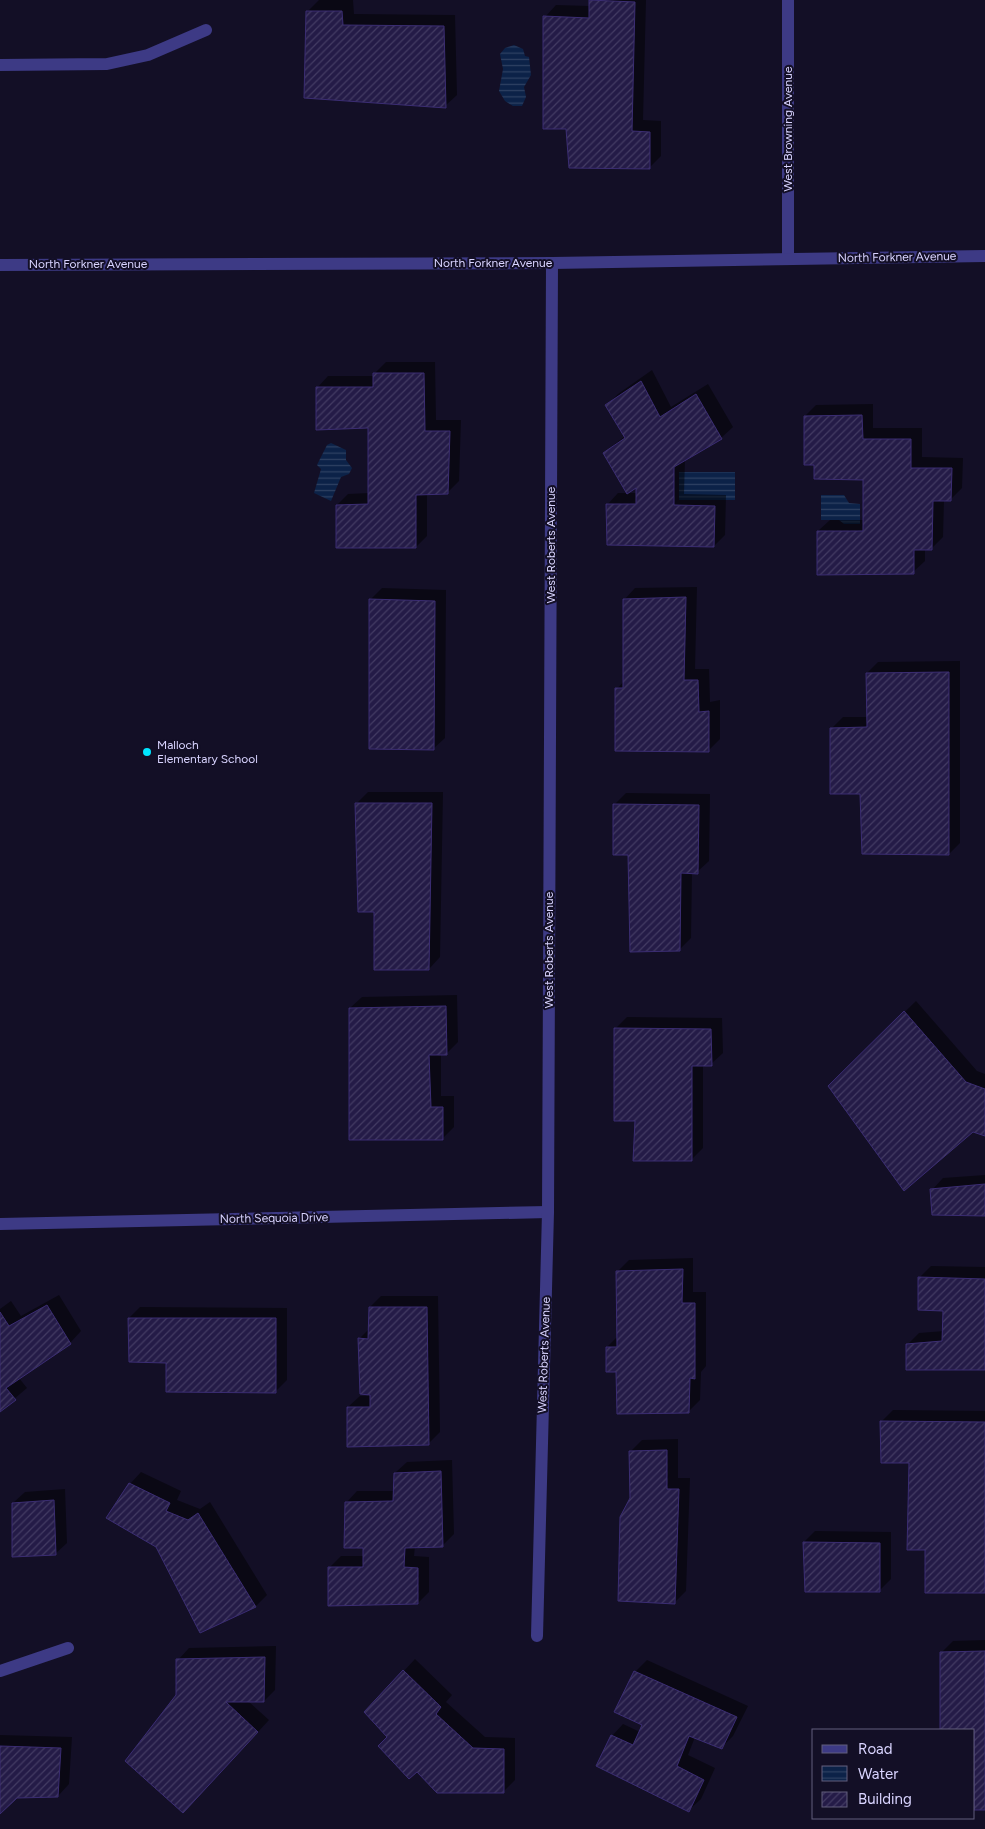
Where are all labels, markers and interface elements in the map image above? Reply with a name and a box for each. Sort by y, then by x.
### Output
street label: West Browning Avenue [781,66,795,192]
street label: North Forkner Avenue [838,249,957,265]
street label: North Forkner Avenue [434,256,553,270]
street label: North Forkner Avenue [29,257,148,271]
street label: West Roberts Avenue [544,486,558,603]
place label: Malloch Elementary School [157,738,258,766]
marker: Malloch Elementary School [141,746,153,758]
street label: West Roberts Avenue [542,891,556,1008]
street label: North Sequoia Drive [220,1210,329,1226]
street label: West Roberts Avenue [535,1296,553,1413]
legend [812,1729,975,1819]
text: Road [858,1740,893,1758]
text: Water [858,1765,898,1783]
text: Building [858,1790,912,1808]

